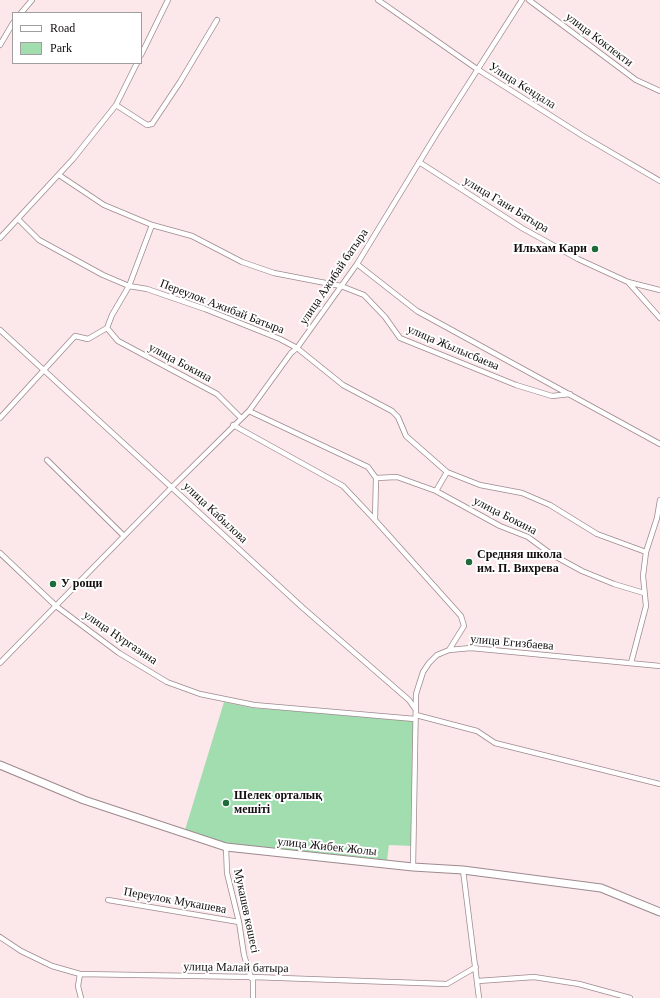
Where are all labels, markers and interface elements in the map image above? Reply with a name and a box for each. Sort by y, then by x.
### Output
street label: улица Кокпекти [562,10,636,70]
legend [12,12,142,64]
text: Road [50,21,75,35]
text: Park [50,41,72,55]
street label: Улица Кендала [486,60,558,112]
street label: улица Гани Батыра [461,174,551,236]
street label: улица Ажибай батыра [297,226,371,328]
place label: Ильхам Кари [513,242,587,256]
marker: Ильхам Кари [590,244,600,254]
street label: Переулок Ажибай Батыра [158,277,286,337]
street label: улица Жылысбаева [405,322,501,374]
street label: улица Бокина [146,340,214,386]
street label: улица Кабылова [180,480,250,546]
street label: улица Бокина [471,494,539,538]
place label: Средняя школа им. П. Вихрева [477,548,562,576]
marker: Средняя школа им. П. Вихрева [464,557,474,567]
place label: У рощи [61,577,103,591]
marker: У рощи [48,579,58,589]
street label: улица Нургазина [80,608,160,668]
street label: улица Егизбаева [470,632,554,654]
place label: Шелек орталық мешіті [234,789,322,817]
marker: Шелек орталық мешіті [221,798,231,808]
street label: улица Жибек Жолы [277,835,377,859]
street label: Мукашев көшесі [230,867,262,955]
street label: Переулок Мукашева [123,885,227,917]
street label: улица Малай батыра [183,960,289,976]

